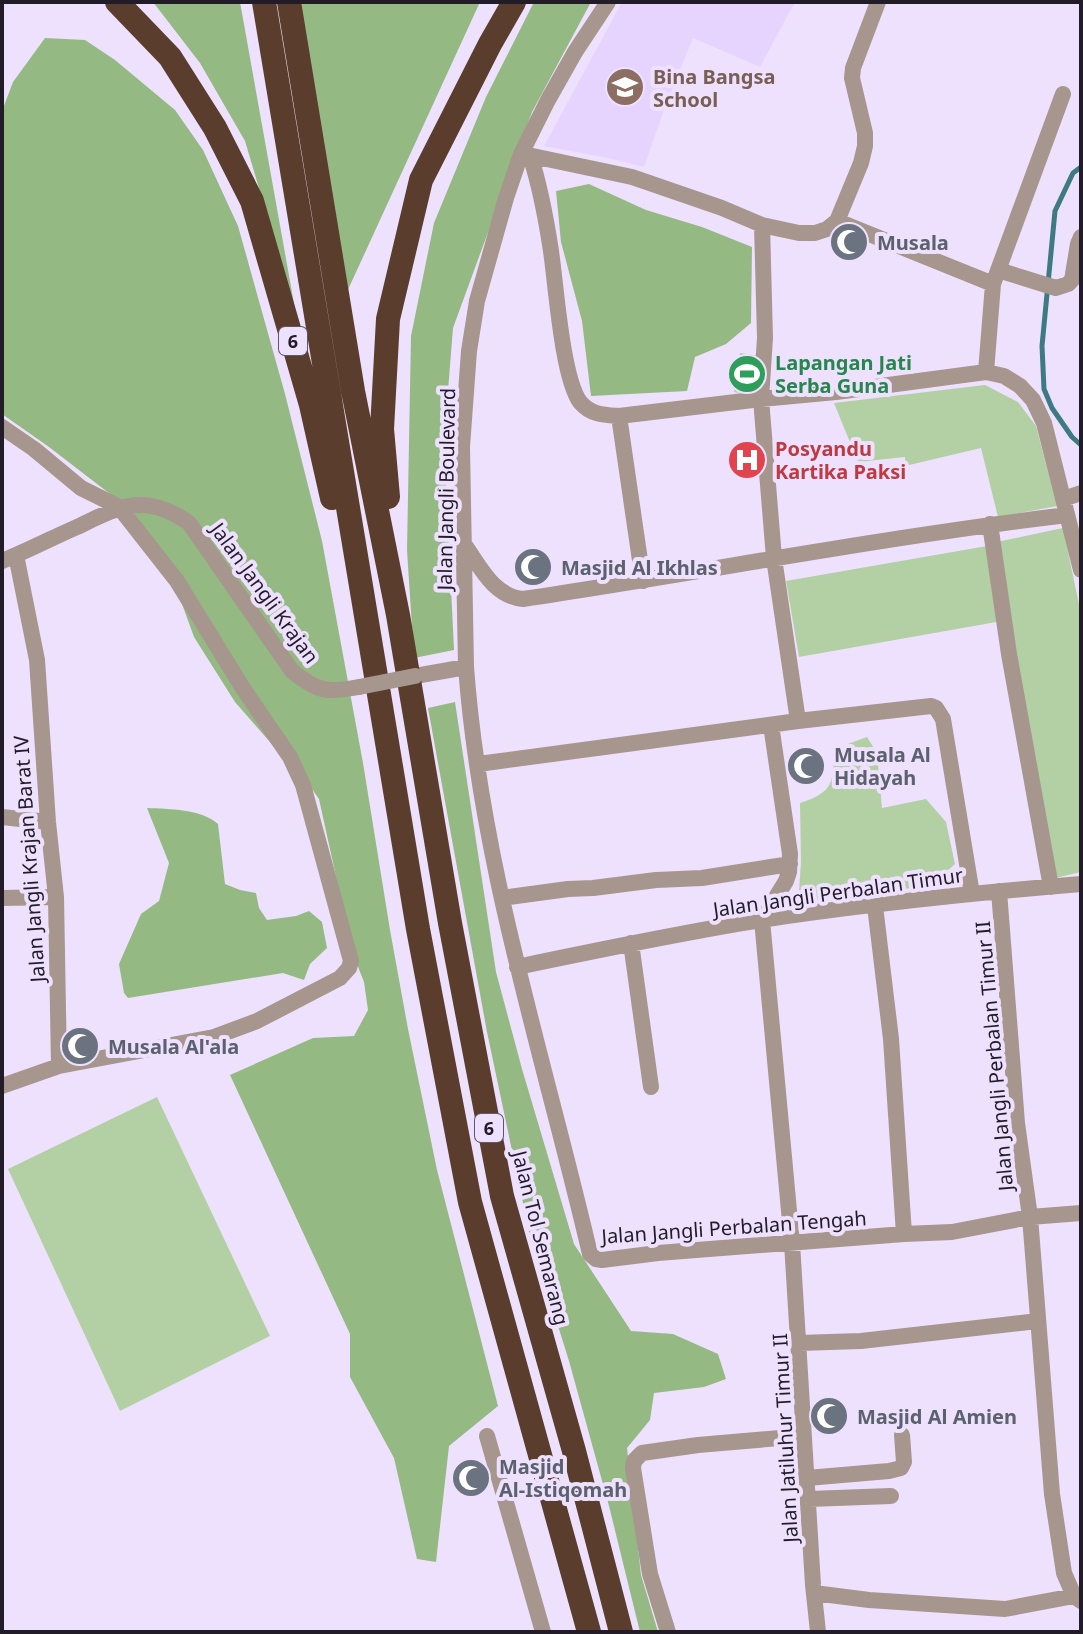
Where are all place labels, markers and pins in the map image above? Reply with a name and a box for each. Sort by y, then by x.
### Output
place label: Bina Bangsa School [653,63,775,113]
school or university icon: Bina Bangsa School [604,66,646,108]
mosque icon: Musala [828,221,870,263]
place label: Musala [877,229,949,256]
place label: Lapangan Jati Serba Guna [775,349,912,399]
sports icon: Lapangan Jati Serba Guna [726,353,768,395]
place label: Posyandu Kartika Paksi [775,435,906,485]
hospital icon: Posyandu Kartika Paksi [726,439,768,481]
mosque icon: Masjid Al Ikhlas [512,546,554,588]
place label: Masjid Al Ikhlas [561,554,718,581]
place label: Musala Al Hidayah [834,741,931,791]
mosque icon: Musala Al Hidayah [785,745,827,787]
mosque icon: Musala Al'ala [59,1025,101,1067]
place label: Musala Al'ala [108,1033,239,1060]
mosque icon: Masjid Al Amien [808,1395,850,1437]
place label: Masjid Al Amien [857,1403,1017,1430]
place label: Masjid Al-Istiqomah [499,1453,627,1503]
mosque icon: Masjid Al-Istiqomah [450,1457,492,1499]

